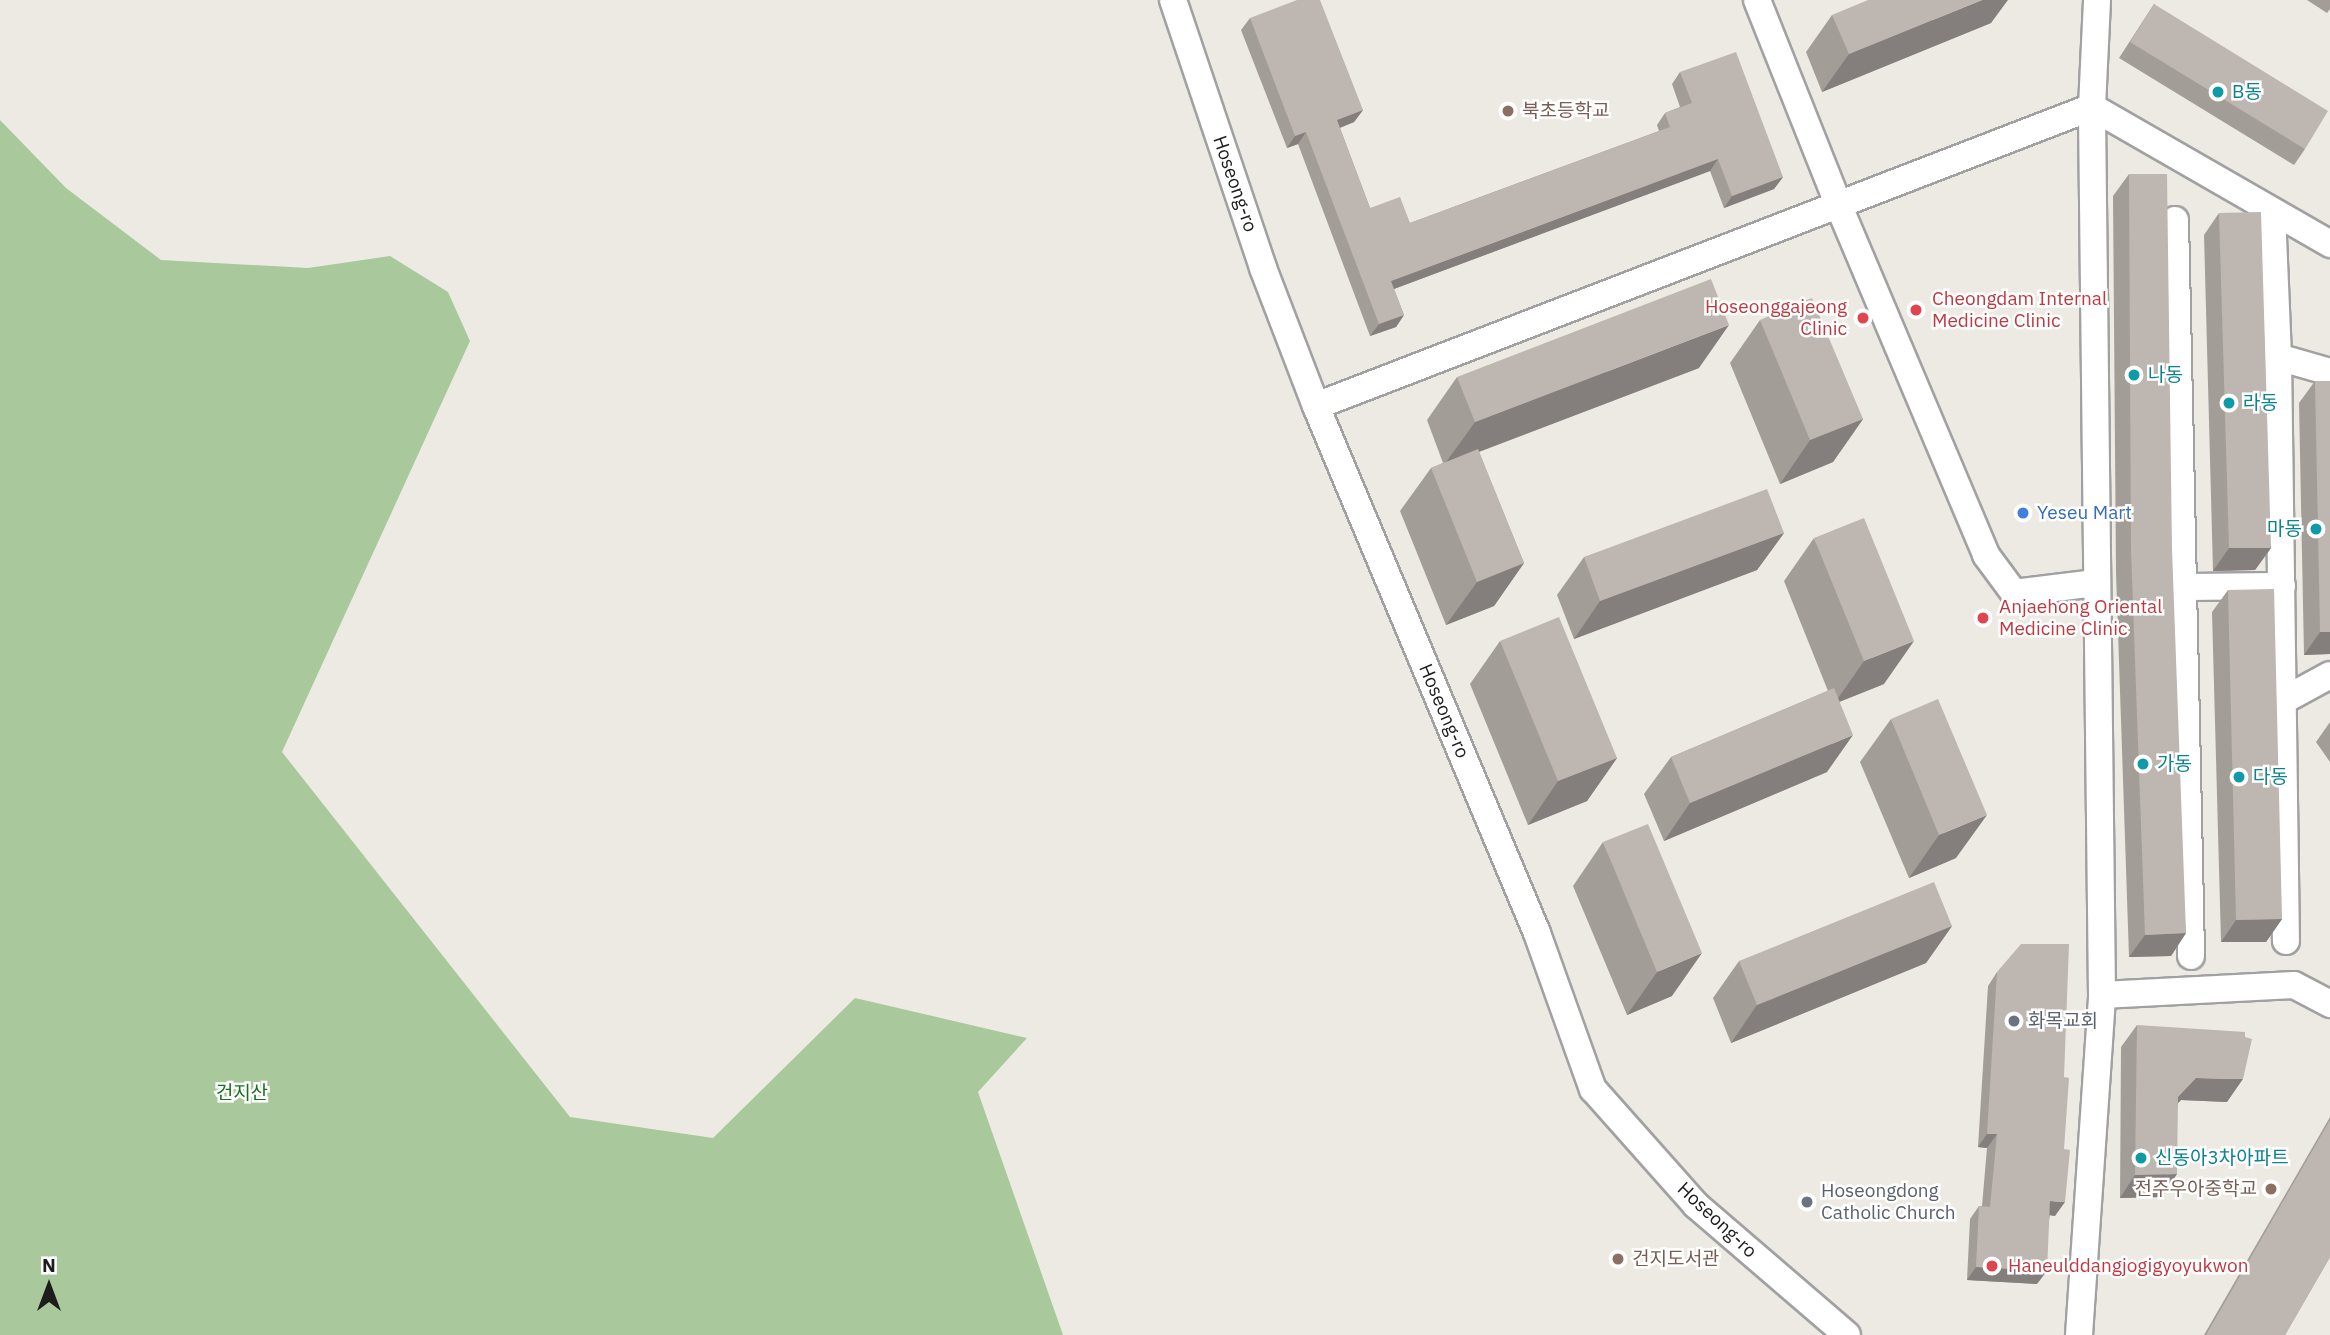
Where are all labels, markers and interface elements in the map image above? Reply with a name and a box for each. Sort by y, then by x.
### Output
place label: B동 [2232,81,2262,103]
marker: B동 [2210,84,2226,100]
place label: 북초등학교 [1522,100,1609,122]
marker: 북초등학교 [1500,103,1516,119]
street label: Hoseong-ro [1208,133,1262,235]
place label: Cheongdam Internal Medicine Clinic [1932,288,2107,332]
place label: Hoseonggajeong Clinic [1705,296,1847,340]
marker: Cheongdam Internal Medicine Clinic [1906,300,1926,320]
marker: Hoseonggajeong Clinic [1853,308,1873,328]
place label: 나동 [2148,364,2183,386]
marker: 나동 [2126,367,2142,383]
place label: 라동 [2243,392,2278,414]
marker: 라동 [2221,395,2237,411]
place label: Yeseu Mart [2037,502,2132,524]
marker: Yeseu Mart [2015,505,2031,521]
place label: 마동 [2267,518,2302,540]
marker: 마동 [2308,521,2324,537]
place label: Anjaehong Oriental Medicine Clinic [1999,596,2162,640]
marker: Anjaehong Oriental Medicine Clinic [1973,608,1993,628]
street label: Hoseong-ro [1414,660,1474,762]
place label: 가동 [2157,753,2192,775]
marker: 가동 [2135,756,2151,772]
place label: 다동 [2253,766,2288,788]
marker: 다동 [2231,769,2247,785]
place label: 화목교회 [2028,1010,2098,1032]
marker: 화목교회 [2006,1013,2022,1029]
park label: 건지산 [216,1082,268,1104]
place label: 신동아3차아파트 [2155,1147,2289,1169]
marker: 신동아3차아파트 [2133,1150,2149,1166]
street label: Hoseong-ro [1673,1177,1761,1263]
place label: 전주우아중학교 [2135,1178,2257,1200]
place label: Hoseongdong Catholic Church [1821,1180,1956,1224]
marker: 전주우아중학교 [2263,1181,2279,1197]
marker: Hoseongdong Catholic Church [1799,1194,1815,1210]
place label: 건지도서관 [1632,1248,1719,1270]
north arrow [14,1251,84,1321]
marker: 건지도서관 [1610,1251,1626,1267]
text: N [42,1253,56,1277]
place label: Haneulddangjogigyoyukwon [2008,1255,2248,1277]
marker: Haneulddangjogigyoyukwon [1982,1256,2002,1276]

